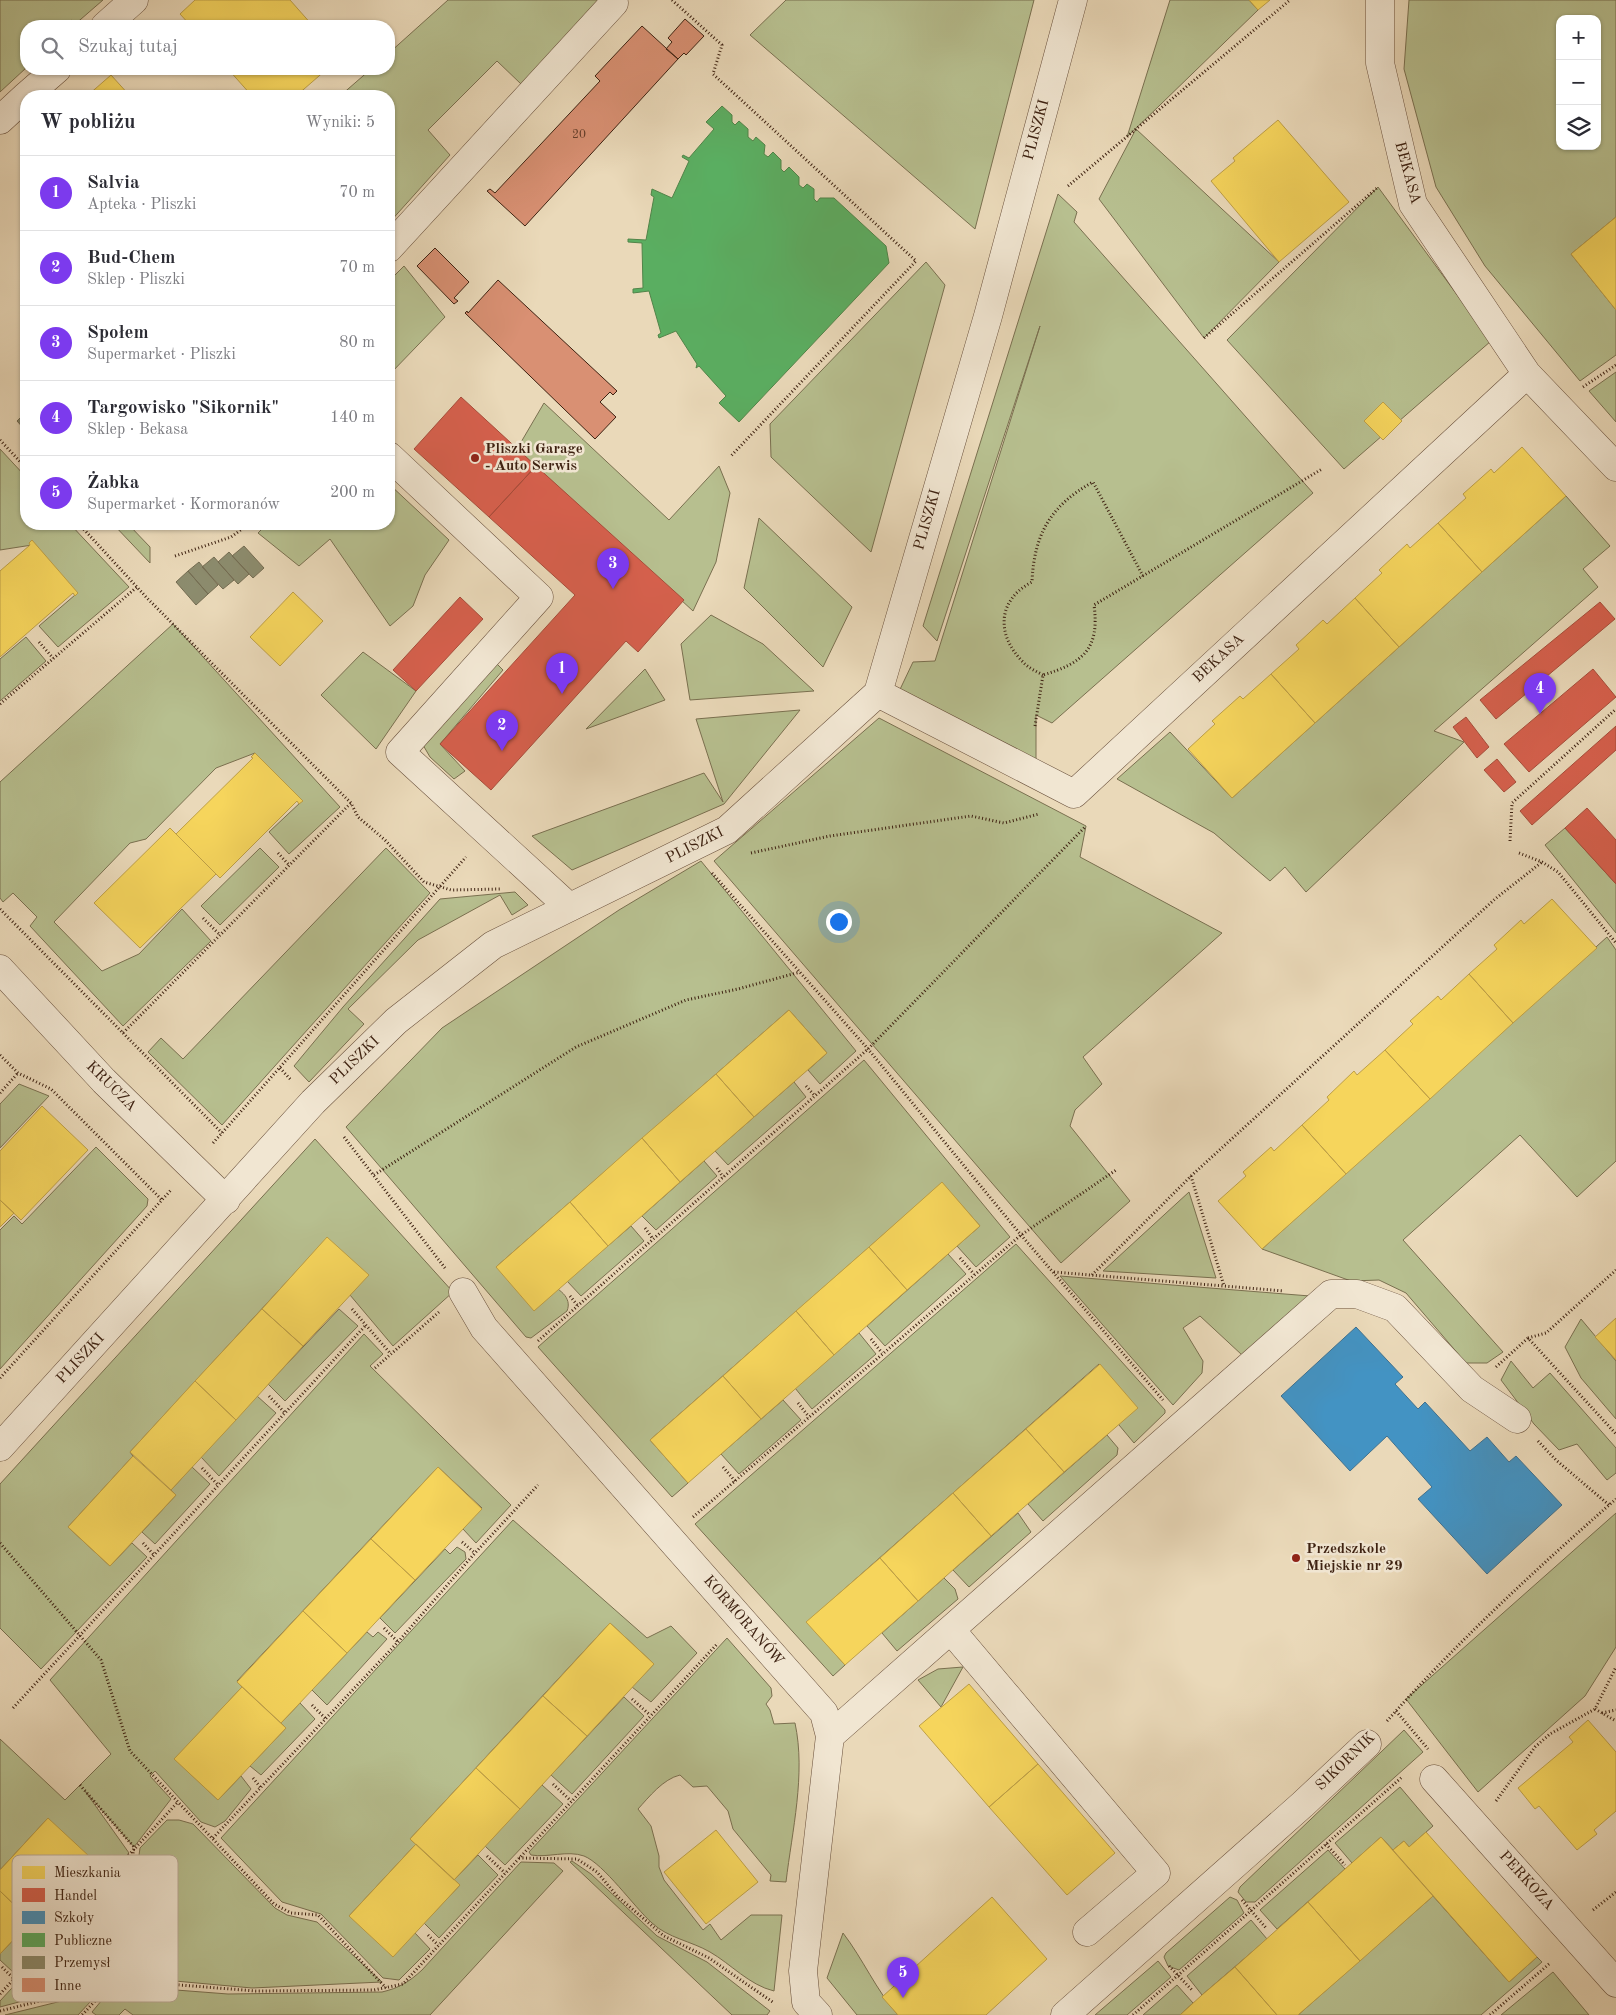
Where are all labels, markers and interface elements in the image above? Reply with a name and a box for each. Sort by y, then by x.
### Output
map controls [1556,15,1601,150]
button: + [1556,15,1601,60]
search box [20,20,395,75]
icon: search [38,34,66,62]
text: Szukaj tutaj [78,38,178,57]
button: − [1556,60,1601,105]
street label: PLISZKI [1022,98,1052,162]
button: layers [1556,105,1601,150]
text: W pobliżu [40,112,135,133]
text: Wyniki: 5 [306,115,375,131]
house number: 20 [572,129,586,141]
street label: BEKASA [1391,140,1423,206]
text: Salvia [87,174,140,193]
text: 1 [51,185,61,201]
text: 70 m [339,185,375,201]
text: Apteka · Pliszki [87,197,196,213]
text: Bud-Chem [87,249,176,268]
text: 2 [51,260,61,276]
text: 70 m [339,260,375,276]
text: Sklep · Pliszki [87,272,185,288]
text: Społem [87,324,149,343]
text: 3 [51,335,61,351]
text: 80 m [339,335,375,351]
text: Supermarket · Pliszki [87,347,236,363]
text: Targowisko "Sikornik" [87,399,279,418]
text: 4 [51,410,61,426]
text: 140 m [330,410,375,426]
text: Sklep · Bekasa [87,422,188,438]
place label: Pliszki Garage - Auto Serwis [485,442,583,474]
marker: Pliszki Garage - Auto Serwis [469,452,481,464]
text: Żabka [87,474,139,493]
text: 5 [51,485,61,501]
text: 200 m [330,485,375,501]
street label: PLISZKI [912,488,944,552]
text: Supermarket · Kormoranów [87,497,280,513]
pin: 3 [597,548,629,589]
street label: BEKASA [1191,631,1248,686]
pin: 1 [546,653,578,694]
pin: 4 [1524,673,1556,714]
pin: 2 [486,710,518,751]
street label: PLISZKI [664,825,726,867]
your location [826,909,852,935]
street label: PLISZKI [327,1034,383,1088]
street label: KRUCZA [83,1059,139,1115]
street label: PLISZKI [54,1331,108,1387]
place label: Przedszkole Miejskie nr 29 [1306,1542,1403,1574]
marker: Przedszkole Miejskie nr 29 [1290,1552,1302,1564]
street label: KORMORANÓW [700,1570,789,1669]
street label: SIKORNIK [1313,1730,1379,1794]
street label: PERKOZA [1496,1849,1557,1914]
legend [12,1855,178,2002]
text: Mieszkania [54,1866,121,1880]
text: Handel [54,1889,97,1903]
text: Szkoły [54,1911,95,1925]
text: Publiczne [54,1934,112,1948]
text: Przemysł [54,1956,110,1970]
pin: 5 [887,1957,919,1998]
text: Inne [54,1979,81,1993]

